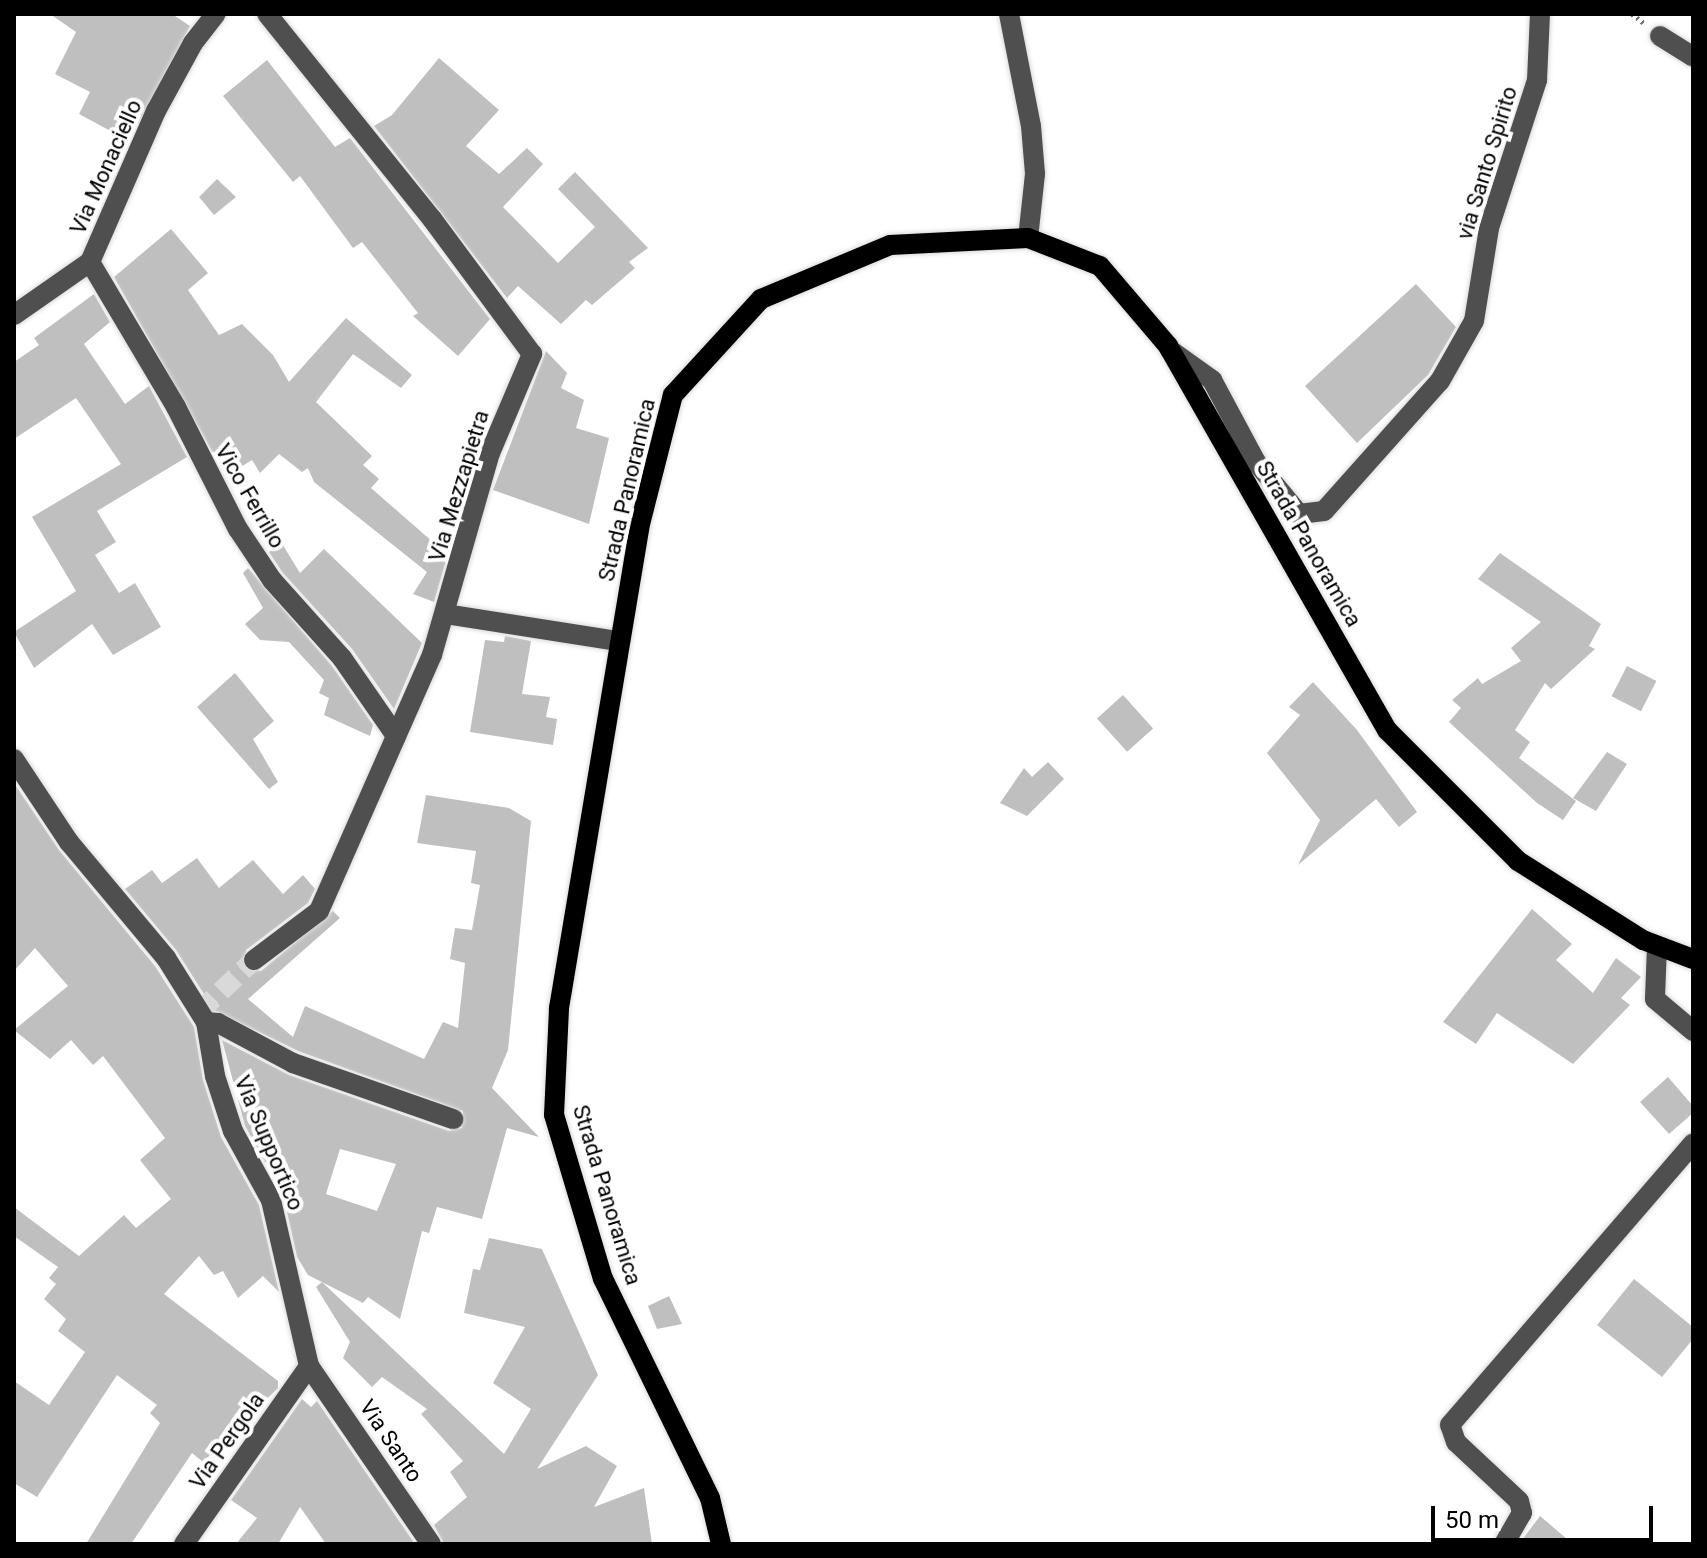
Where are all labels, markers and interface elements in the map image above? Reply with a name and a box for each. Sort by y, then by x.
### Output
street label: via Santo Spirito [1451,83,1523,243]
street label: Via Monaciello [65,96,147,238]
street label: Strada Panoramica [593,396,661,584]
street label: Via Mezzapietra [423,407,495,565]
street label: Vico Ferrillo [210,439,290,553]
street label: Strada Panoramica [1251,457,1367,631]
street label: Via Supportico [229,1072,309,1214]
street label: Strada Panoramica [567,1102,647,1288]
street label: Via Pergola [184,1388,270,1494]
street label: Via Santo [354,1395,428,1487]
scale bar [1435,1490,1657,1540]
text: 50 m [1445,1506,1499,1534]

